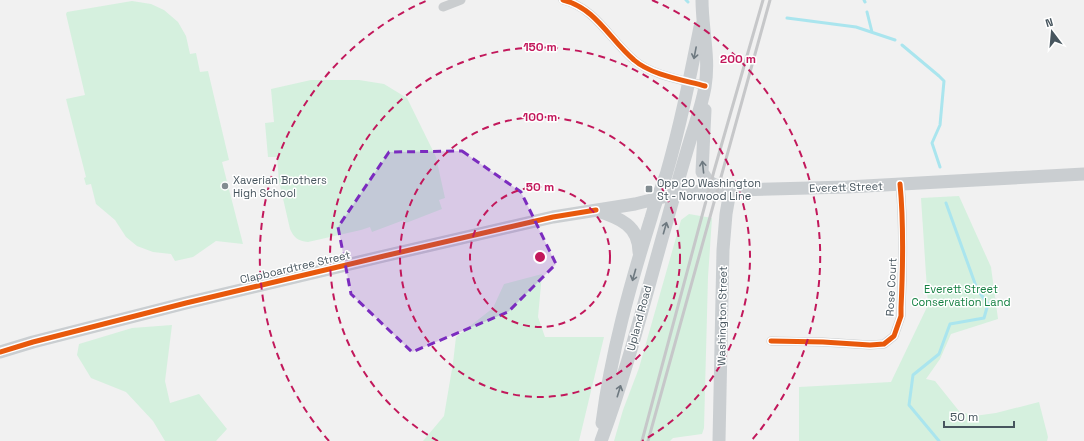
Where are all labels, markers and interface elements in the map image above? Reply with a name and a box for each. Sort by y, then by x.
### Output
north arrow [1032,12,1072,52]
text: N [1044,15,1055,30]
text: 150 m [523,39,557,55]
one-way arrow [690,46,698,59]
text: 200 m [720,51,756,67]
text: 100 m [523,109,557,125]
one-way arrow [699,161,707,174]
place label: Xaverian Brothers High School [233,173,327,200]
place label: Opp 20 Washington St - Norwood Line [657,176,761,203]
text: 50 m [526,179,554,195]
street label: Everett Street [809,179,883,195]
marker: Xaverian Brothers High School [220,181,230,191]
marker: Opp 20 Washington St - Norwood Line [644,184,654,194]
one-way arrow [661,222,669,235]
street label: Clapboardtree Street [238,247,352,287]
centre of rings [533,250,547,264]
street label: Rose Court [882,257,900,317]
street label: Washington Street [714,266,730,366]
one-way arrow [630,269,637,282]
park label: Everett Street Conservation Land [911,282,1011,309]
street label: Upland Road [624,284,654,352]
one-way arrow [616,385,623,398]
scale bar [944,403,1014,429]
text: 50 m [950,409,978,425]

